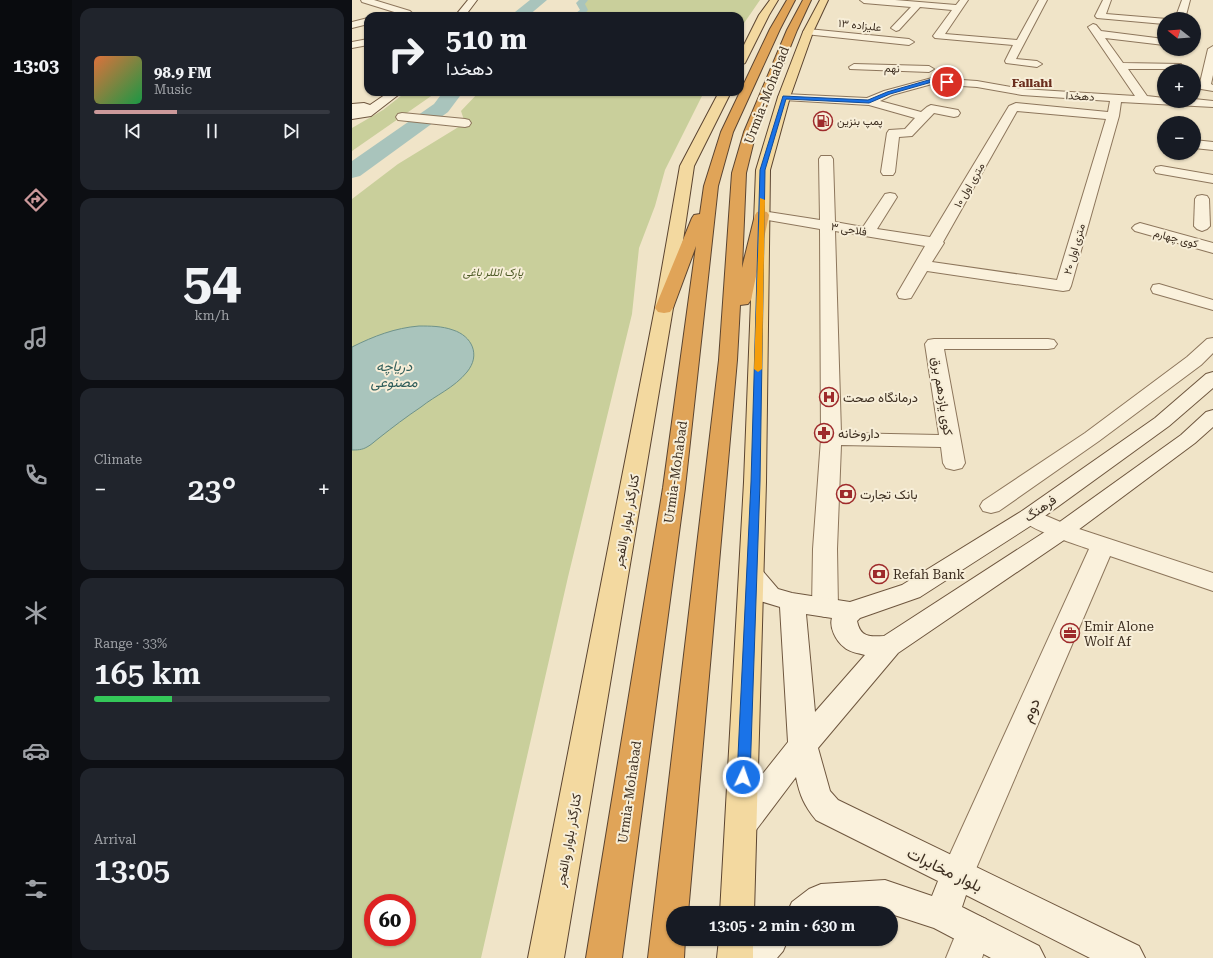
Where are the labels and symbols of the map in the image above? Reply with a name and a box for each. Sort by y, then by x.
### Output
north arrow [1157,12,1201,56]
street label: ۱۳ علیزاده [838,17,882,34]
street label: Urmia-Mohabad [741,44,792,146]
street label: نهم [884,62,900,76]
pin [930,65,964,99]
district label: Fallahi [1012,76,1052,90]
street label: دهخدا [1065,89,1095,104]
fuel station icon: پمپ بنزین [812,110,834,132]
place label: پمپ بنزین [837,115,883,129]
street label: ۱۰ متری اول [951,160,988,210]
street label: فلاحی ۳ [830,220,868,239]
street label: ۲۰ متری اول [1061,222,1088,276]
street label: کوی چهارم [1152,226,1200,252]
park label: پارک ائللر باغی [463,266,524,280]
street label: کوی یازدهم برق [928,356,956,437]
water label: دریاچه مصنوعی [371,358,418,391]
hospital icon: درمانگاه صحت [818,386,840,408]
place label: درمانگاه صحت [843,390,918,406]
street label: Urmia-Mohabad [661,419,690,524]
pharmacy icon: داروخانه [813,422,835,444]
place label: داروخانه [838,426,880,442]
street label: کنارگذر بلوار والفجر [611,473,643,570]
bank icon: بانک تجارت [835,483,857,505]
place label: بانک تجارت [860,487,918,503]
street label: فرهنگ [1021,492,1060,526]
bank icon: Refah Bank [868,563,890,585]
place label: Refah Bank [893,567,965,582]
place label: Emir Alone Wolf Af [1084,619,1154,649]
office icon: Emir Alone Wolf Af [1059,622,1081,644]
street label: دوم [1017,695,1045,726]
street label: Urmia-Mohabad [615,739,644,844]
position arrow [722,756,764,798]
street label: کنارگذر بلوار والفجر [553,792,585,889]
street label: بلوار مخابرات [904,843,985,897]
speed limit sign: 60 [364,894,416,946]

